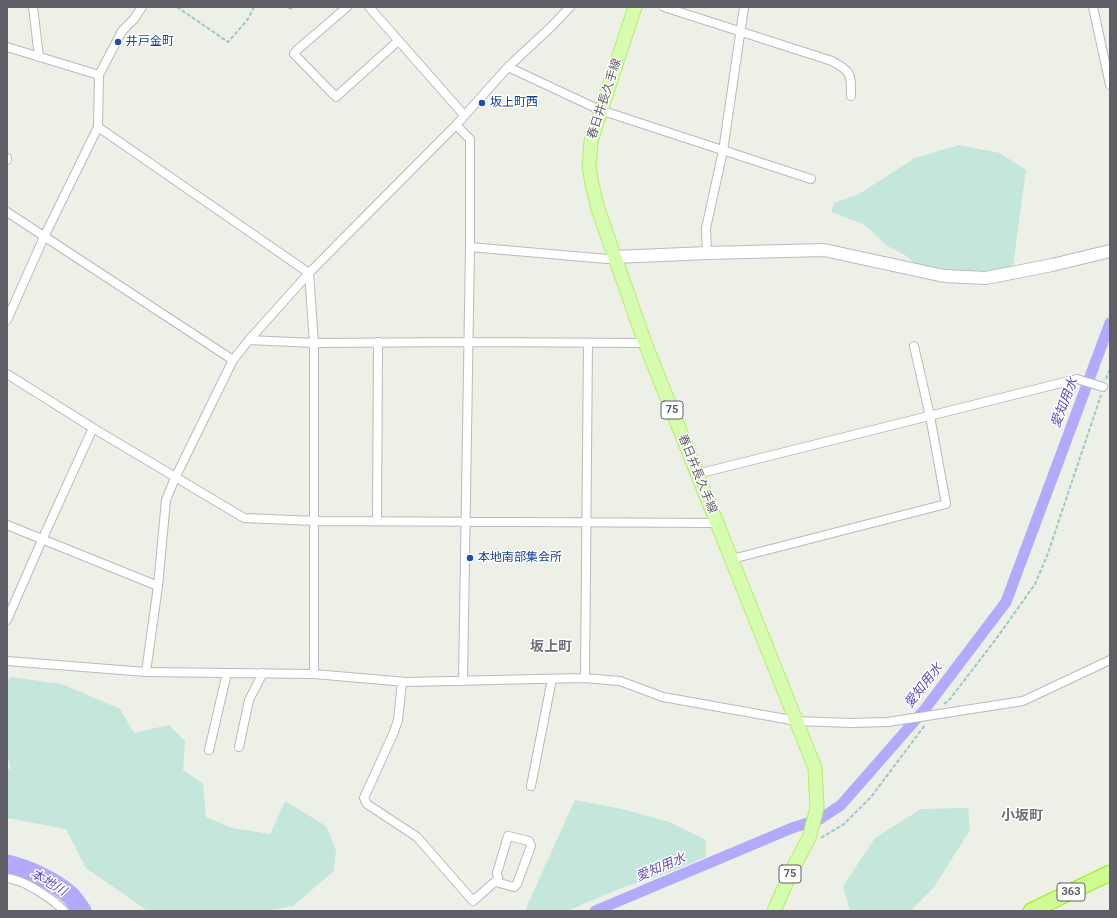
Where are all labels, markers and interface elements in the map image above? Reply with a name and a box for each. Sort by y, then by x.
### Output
place label: 井戸金町 [126,35,174,49]
marker: 井戸金町 [113,37,123,47]
street label: 春日井長久手線 [585,57,625,141]
place label: 坂上町西 [490,96,538,110]
marker: 坂上町西 [477,98,487,108]
water label: 愛知用水 [1048,376,1082,430]
road number: 75 [661,401,683,419]
street label: 春日井長久手線 [675,432,719,516]
place label: 本地南部集会所 [478,551,562,565]
marker: 本地南部集会所 [465,553,475,563]
district label: 坂上町 [530,639,572,655]
water label: 愛知用水 [902,661,946,711]
district label: 小坂町 [1001,808,1043,824]
water label: 愛知用水 [634,851,688,885]
road number: 75 [779,865,801,883]
water label: 本地川 [27,866,69,900]
road number: 363 [1057,883,1085,901]

